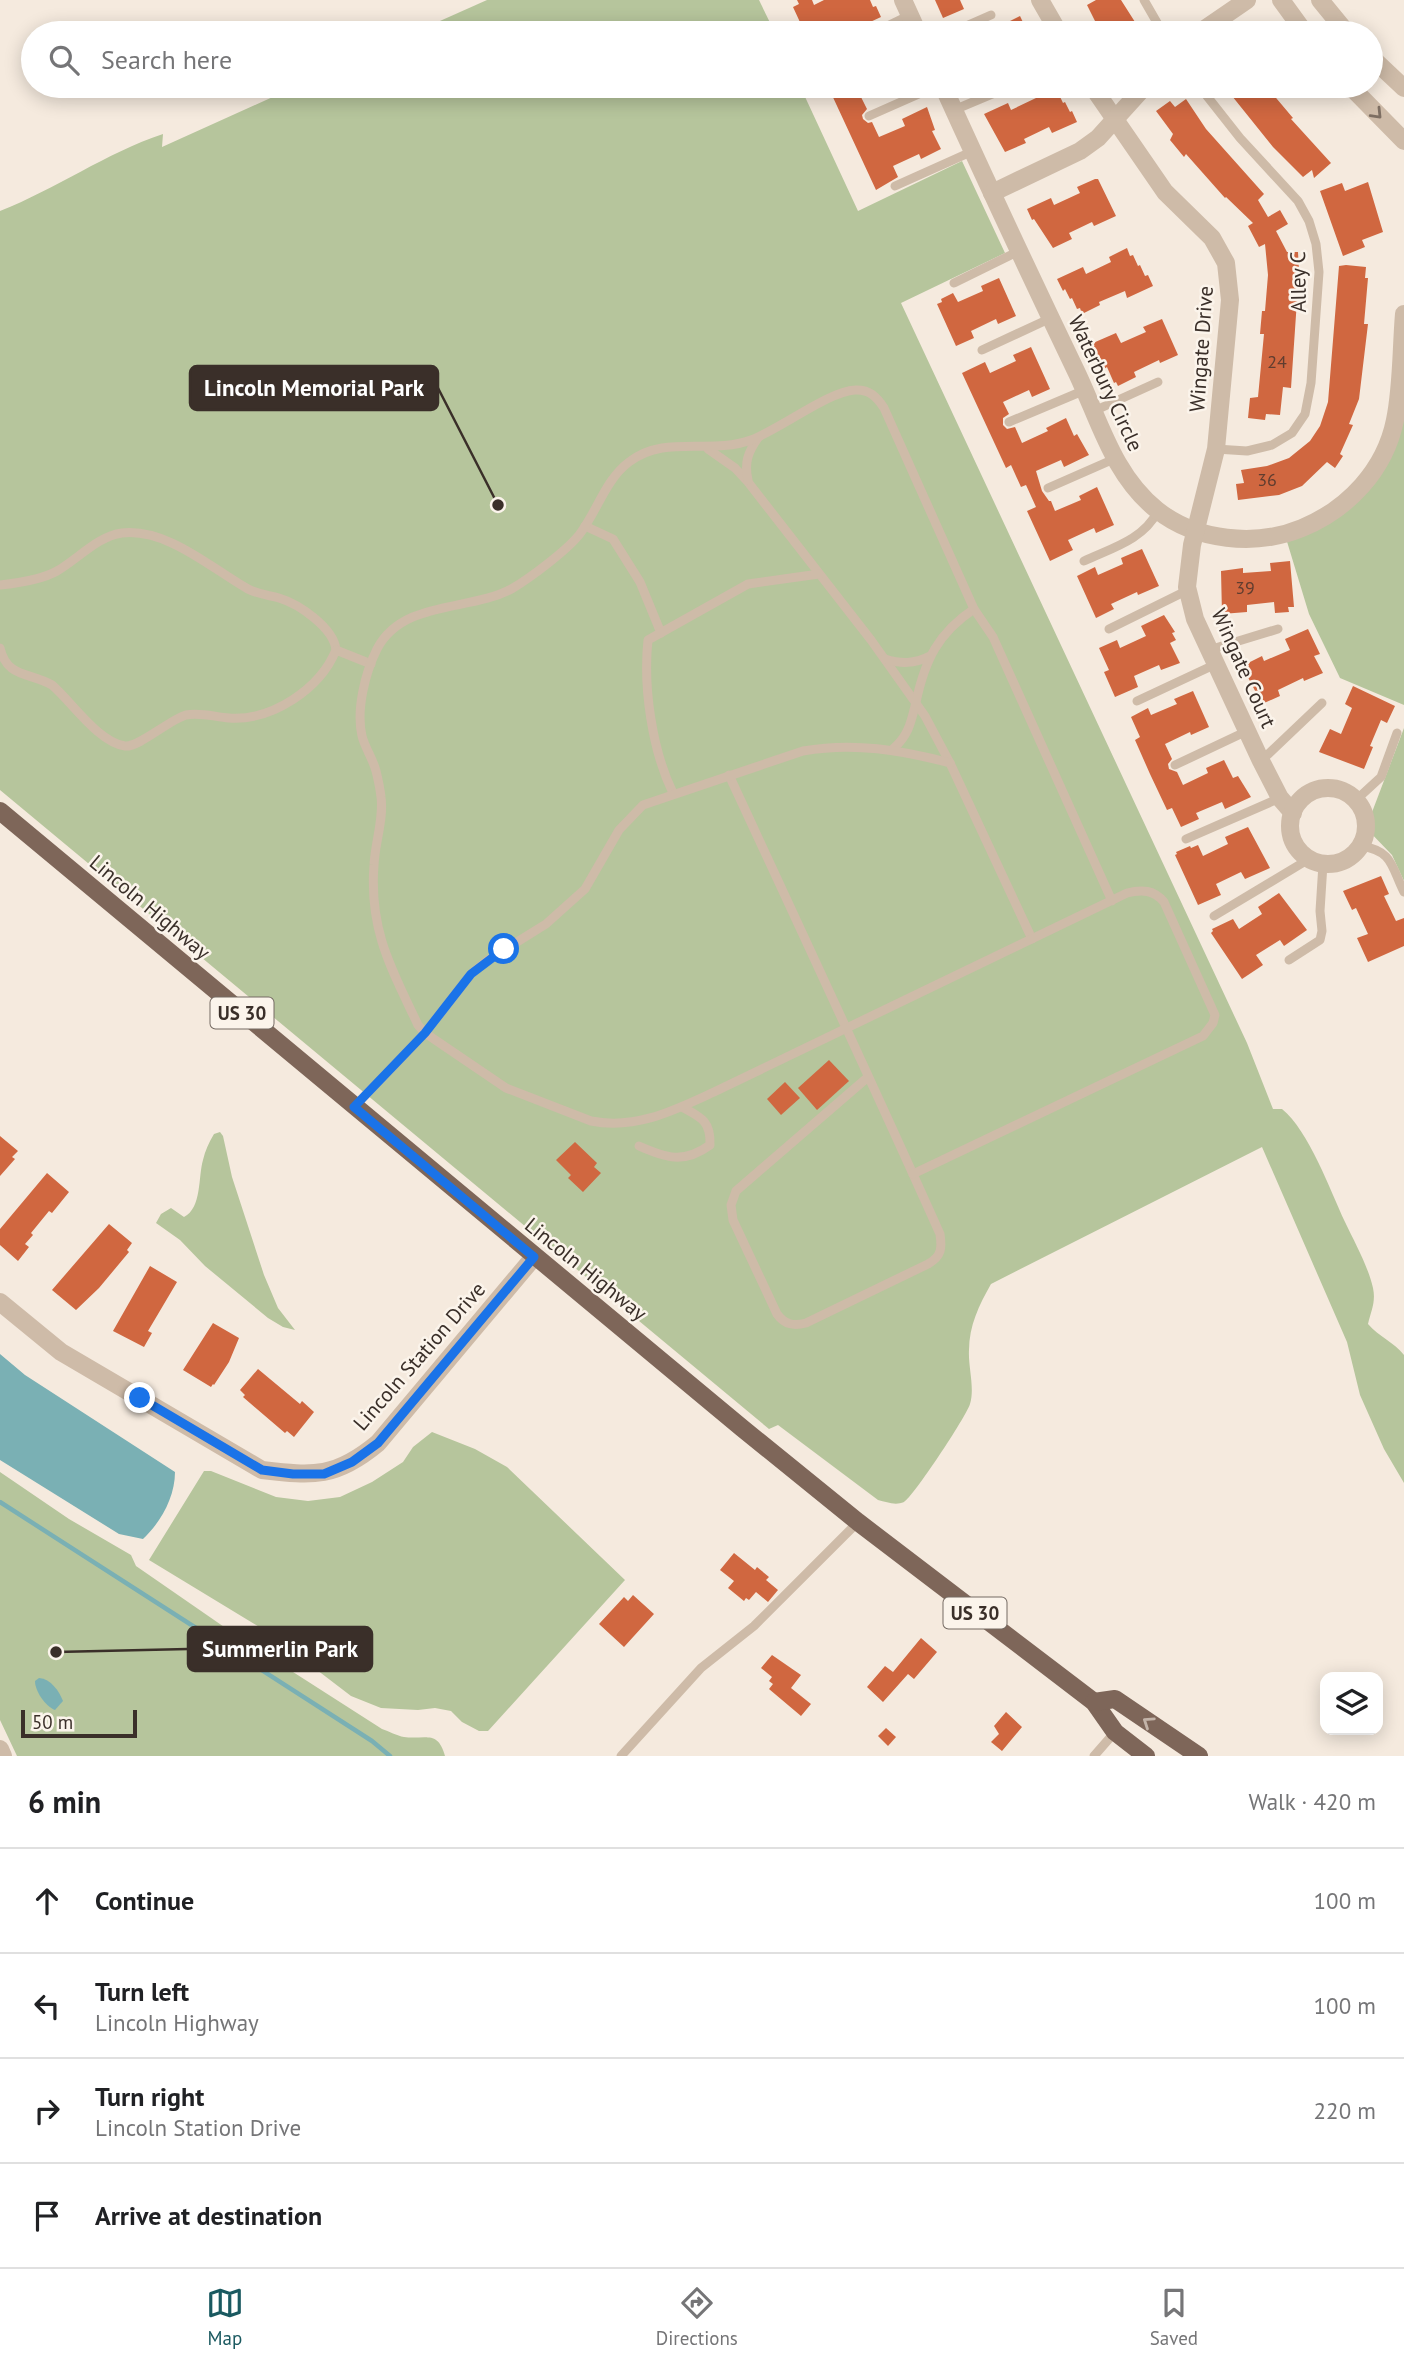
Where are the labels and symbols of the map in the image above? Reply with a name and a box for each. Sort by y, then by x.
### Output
one-way arrow [1368,105,1381,118]
street label: Alley C [1284,251,1312,313]
street label: Wingate Drive [1183,285,1219,413]
street label: Waterbury Circle [1063,311,1149,455]
house number: 24 [1267,350,1287,373]
callout: Lincoln Memorial Park [190,366,438,410]
text: Lincoln Memorial Park [204,373,425,402]
house number: 36 [1257,468,1277,491]
house number: 39 [1235,576,1255,599]
street label: Wingate Court [1206,604,1282,732]
street label: Lincoln Highway [84,849,216,966]
route start [488,933,519,964]
road number: US 30 [210,998,274,1028]
street label: Lincoln Highway [519,1211,653,1327]
street label: Lincoln Station Drive [347,1276,491,1436]
route end [124,1382,155,1413]
road number: US 30 [944,1597,1006,1628]
callout: Summerlin Park [188,1627,372,1671]
text: Summerlin Park [202,1634,359,1663]
scale bar [21,1707,136,1739]
one-way arrow [1143,1717,1156,1730]

